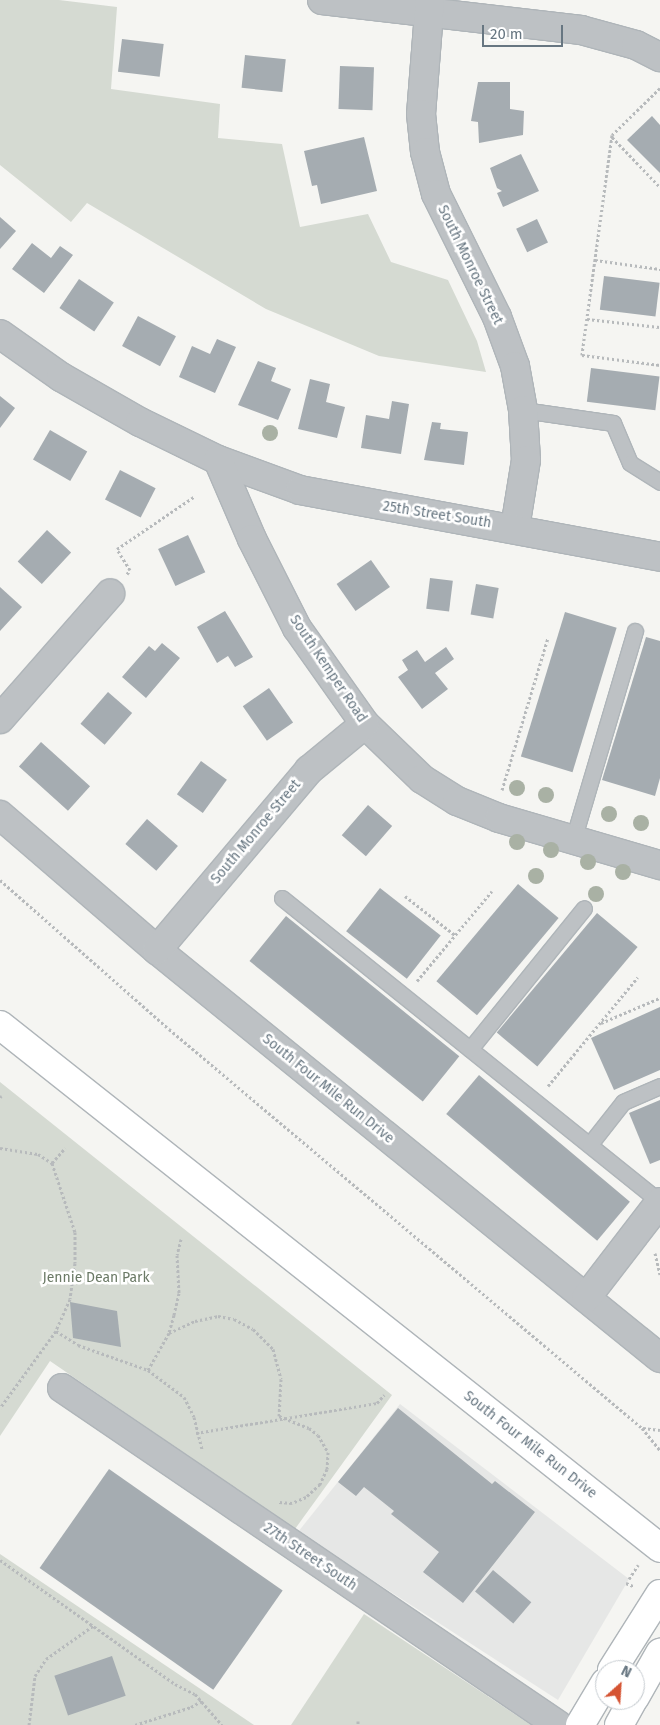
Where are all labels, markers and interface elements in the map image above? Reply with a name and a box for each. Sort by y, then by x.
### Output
scale bar [485,15,566,47]
text: 20 m [490,25,523,43]
street label: South Monroe Street [434,203,506,327]
street label: 25th Street South [382,498,492,532]
street label: South Kemper Road [286,612,370,726]
street label: South Monroe Street [208,777,304,887]
street label: South Four Mile Run Drive [259,1031,397,1147]
park label: Jennie Dean Park [42,1270,150,1286]
street label: South Four Mile Run Drive [460,1388,600,1502]
street label: 27th Street South [260,1520,360,1594]
north arrow [595,1660,645,1710]
text: N [618,1662,634,1682]

